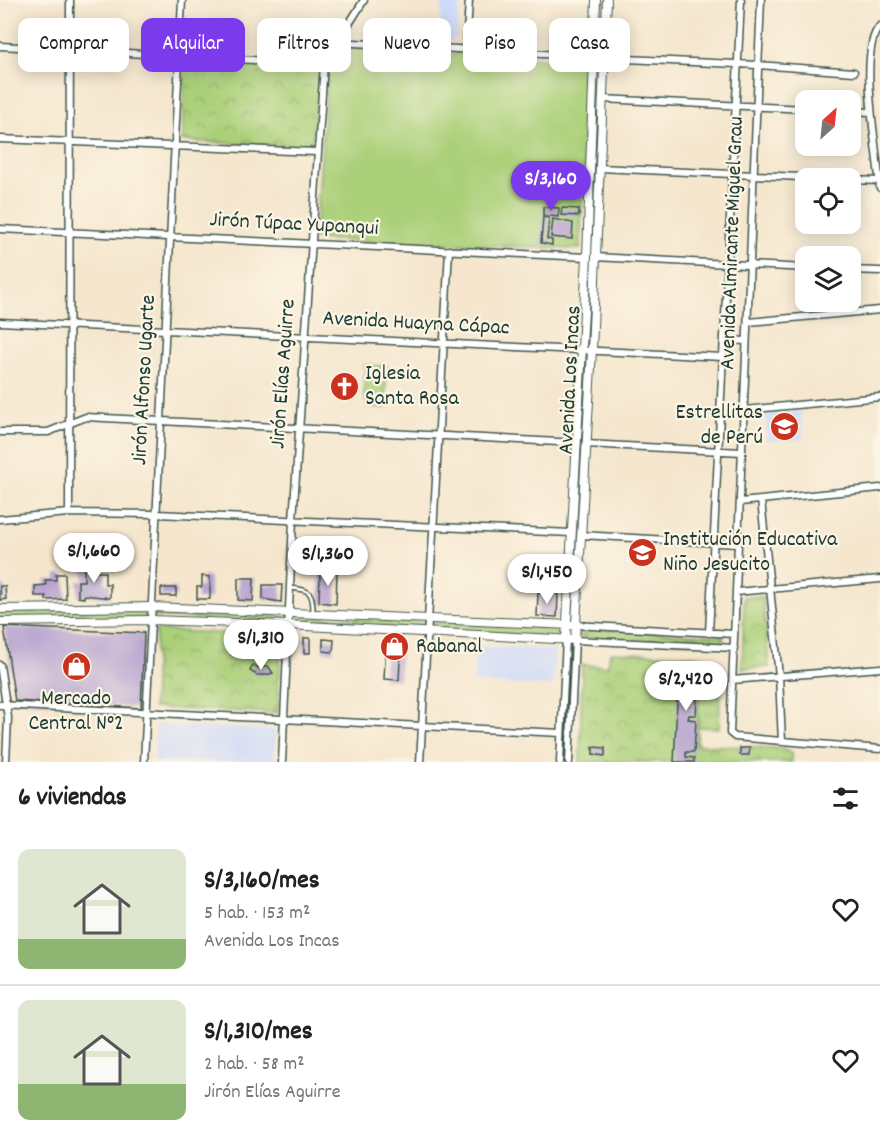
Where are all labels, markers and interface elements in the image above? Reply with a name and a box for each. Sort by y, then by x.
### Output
chip: Comprar [18,18,129,72]
chip: Alquilar [141,18,245,72]
chip: Filtros [257,18,351,72]
chip: Nuevo [363,18,451,72]
chip: Piso [463,18,537,72]
chip: Casa [549,18,630,72]
north arrow [795,90,861,156]
map controls [795,90,861,312]
street label: Avenida Almirante Miguel Grau [713,116,753,370]
pin: S/3,160 [496,161,606,212]
text: S/3,160 [525,166,577,194]
button: locate [795,168,861,234]
street label: Jirón Túpac Yupanqui [209,205,379,245]
button: layers [795,246,861,312]
street label: Jirón Alfonso Ugarte [125,294,165,466]
street label: Jirón Elías Aguirre [263,298,305,450]
street label: Avenida Huayna Cápac [322,304,511,344]
street label: Avenida Los Incas [552,305,590,455]
place label: Iglesia Santa Rosa [365,359,459,415]
church icon: Iglesia Santa Rosa [328,371,360,403]
place label: Estrellitas de Perú [676,398,763,454]
school or university icon: Estrellitas de Perú [768,410,800,442]
place label: Institución Educativa Niño Jesucito [663,525,838,581]
pin: S/1,660 [39,533,149,584]
pin: S/1,360 [273,536,383,587]
school or university icon: Institución Educativa Niño Jesucito [626,537,658,569]
text: S/1,660 [67,538,121,566]
text: S/1,360 [302,541,354,569]
pin: S/1,450 [492,554,602,605]
text: S/1,450 [521,559,573,587]
pin: S/1,310 [206,620,316,671]
text: S/1,310 [238,625,284,653]
shop icon: Rabanal [379,631,411,663]
place label: Rabanal [416,632,483,663]
shop icon: Mercado Central N°2 [60,651,92,683]
pin: S/2,420 [631,661,741,712]
text: S/2,420 [659,666,714,694]
place label: Mercado Central N°2 [28,684,124,740]
text: 6 viviendas [18,780,127,817]
icon: filters [829,782,862,815]
text: S/3,160/mes [204,863,320,900]
icon: home [66,873,138,945]
icon: heart [829,893,862,926]
text: 5 hab. · 153 m² [204,900,310,928]
text: Avenida Los Incas [204,928,340,956]
text: S/1,310/mes [204,1014,313,1051]
icon: home [66,1024,138,1096]
icon: heart [829,1044,862,1077]
text: 2 hab. · 58 m² [204,1051,304,1079]
text: Jirón Elías Aguirre [204,1079,341,1107]

